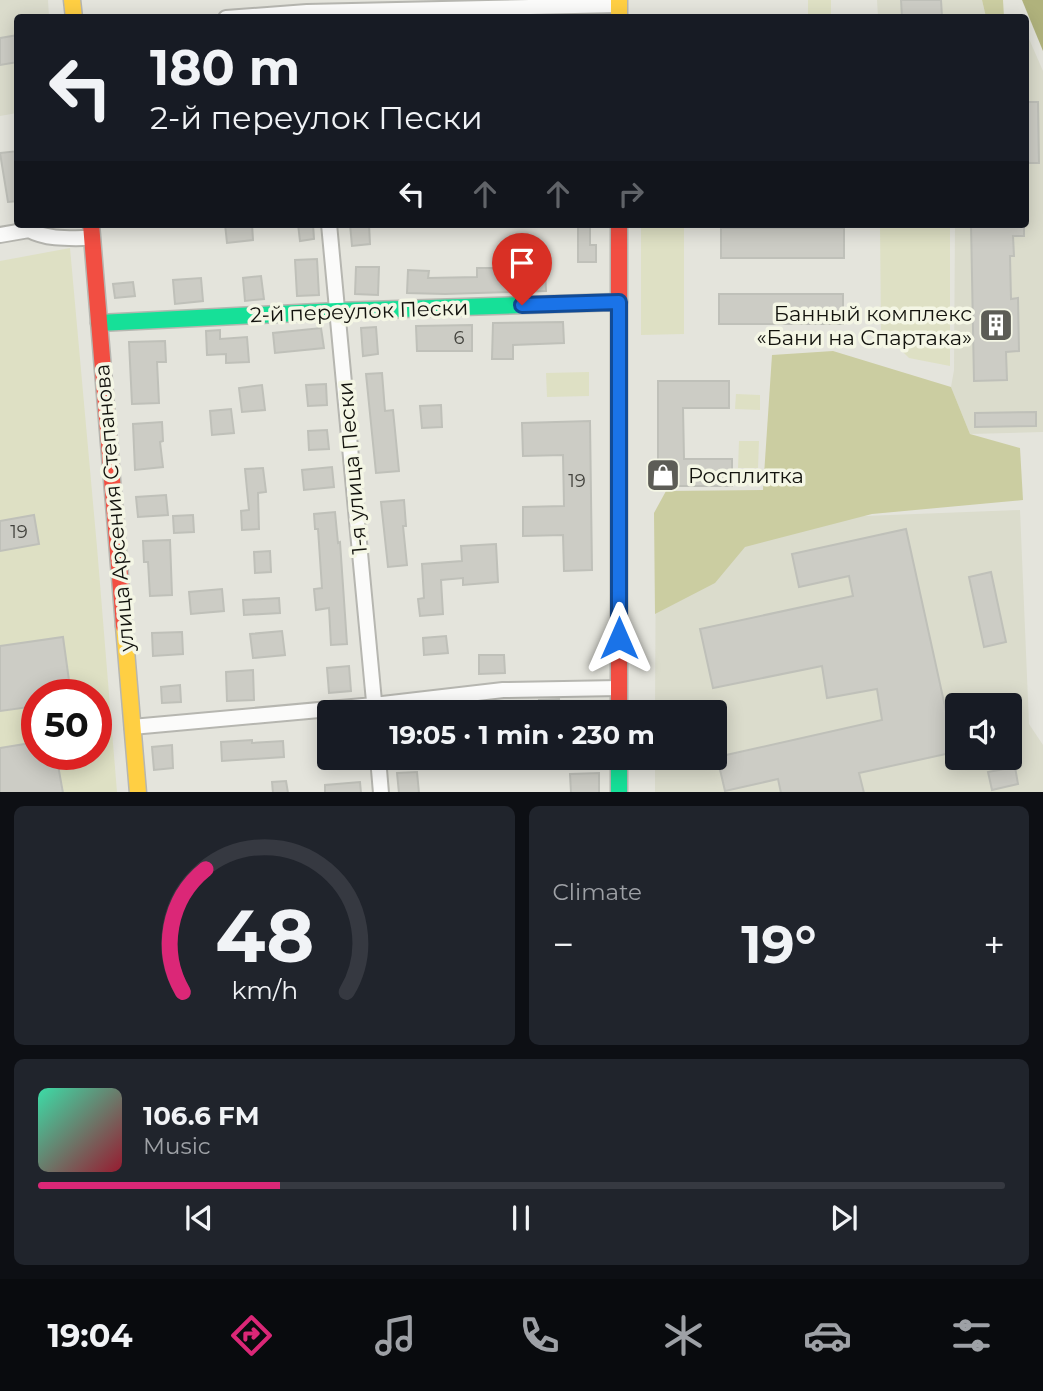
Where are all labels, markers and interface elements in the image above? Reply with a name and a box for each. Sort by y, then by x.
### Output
text: 180 m [150,38,300,97]
icon: left [35,42,126,133]
text: 2-й переулок Пески [150,98,483,137]
icon: left [393,175,431,213]
icon: ahead [466,175,504,213]
icon: ahead [539,175,577,213]
icon: right [612,175,650,213]
pin [492,233,552,305]
icon: arrive [503,244,541,282]
street label: 2-й переулок Пески [249,295,469,327]
place label: Банный комплекс «Бани на Спартака» [757,301,972,350]
building icon: Банный комплекс «Бани на Спартака» [977,306,1015,344]
house number: 6 [454,327,465,349]
street label: улица Арсения Степанова [89,363,139,654]
street label: 1-я улица Пески [332,381,372,555]
shop icon: Росплитка [644,456,682,494]
place label: Росплитка [688,463,804,488]
house number: 19 [568,470,586,492]
house number: 19 [10,521,28,543]
position arrow [582,601,656,675]
speed limit sign: 50 [21,679,112,770]
map controls [945,693,1022,770]
button: sound [945,693,1022,770]
text: 19:05 · 1 min · 230 m [389,719,655,751]
text: Climate [553,878,642,906]
text: 48 [215,892,314,980]
text: 19° [741,913,816,976]
text: − [553,921,574,968]
text: + [983,921,1005,968]
text: km/h [231,974,298,1004]
text: 106.6 FM [143,1100,260,1132]
text: Music [143,1132,211,1160]
icon: previous [180,1199,218,1237]
icon: pause [502,1199,540,1237]
icon: next [825,1199,863,1237]
icon: directions [227,1311,276,1360]
icon: music [371,1311,420,1360]
icon: phone [515,1311,564,1360]
icon: climate [659,1311,708,1360]
icon: car [803,1311,852,1360]
icon: filters [947,1311,996,1360]
text: 19:04 [47,1316,133,1355]

